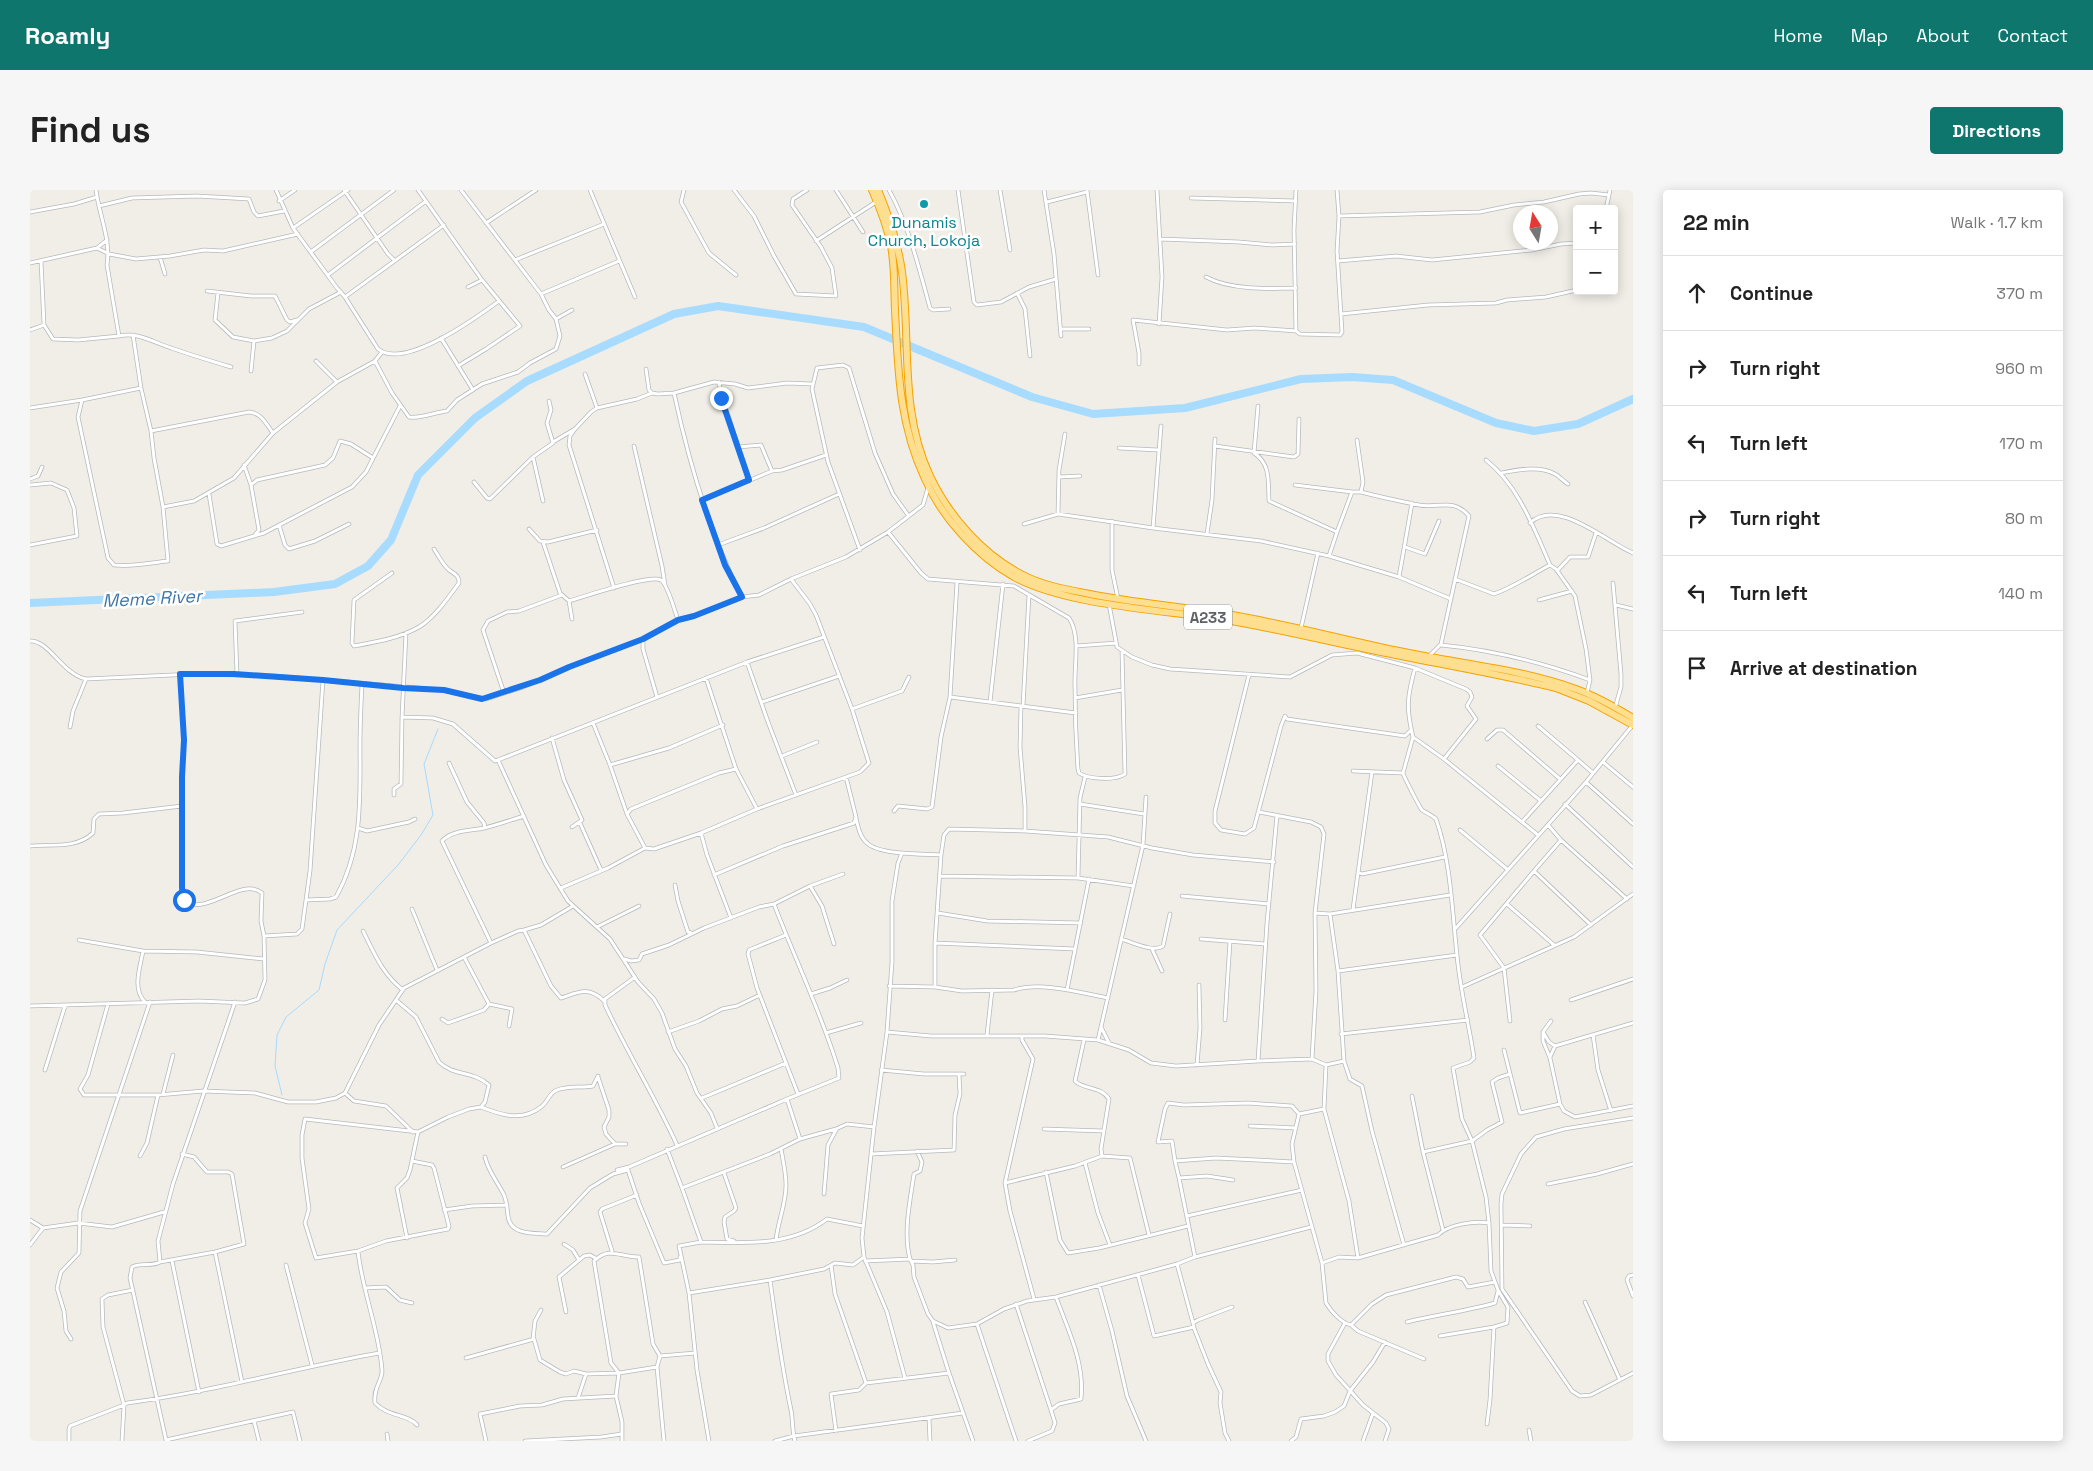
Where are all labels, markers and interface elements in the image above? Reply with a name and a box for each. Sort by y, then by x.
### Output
text: Roamly [25,20,110,51]
text: Home [1774,24,1823,47]
text: Map [1851,24,1888,47]
text: About [1916,24,1970,47]
text: Contact [1998,24,2068,47]
button: Directions [1930,107,2063,154]
text: Find us [30,108,151,152]
marker: Dunamis Church, Lokoja [918,198,930,210]
north arrow [1513,205,1558,250]
map controls [1573,205,1618,295]
button: + [1573,205,1618,250]
text: 22 min [1683,209,1750,236]
place label: Dunamis Church, Lokoja [868,212,980,251]
text: Walk · 1.7 km [1951,212,2043,233]
button: − [1573,250,1618,295]
icon: ahead [1683,279,1711,307]
text: Continue [1730,281,1813,306]
text: 370 m [1996,283,2043,304]
icon: right [1683,354,1711,382]
text: Turn right [1730,356,1820,381]
text: 960 m [1995,358,2043,379]
route end [710,387,733,410]
icon: left [1683,429,1711,457]
text: Turn left [1730,431,1808,456]
text: 170 m [1999,433,2043,454]
icon: right [1683,504,1711,532]
text: Turn right [1730,506,1820,531]
text: 80 m [2005,508,2043,529]
icon: left [1683,579,1711,607]
text: Turn left [1730,581,1808,606]
text: 140 m [1998,583,2043,604]
water label: Meme River [102,584,205,612]
road number: A233 [1184,604,1232,630]
icon: arrive [1683,654,1711,682]
text: Arrive at destination [1730,656,1918,681]
route start [173,889,196,912]

